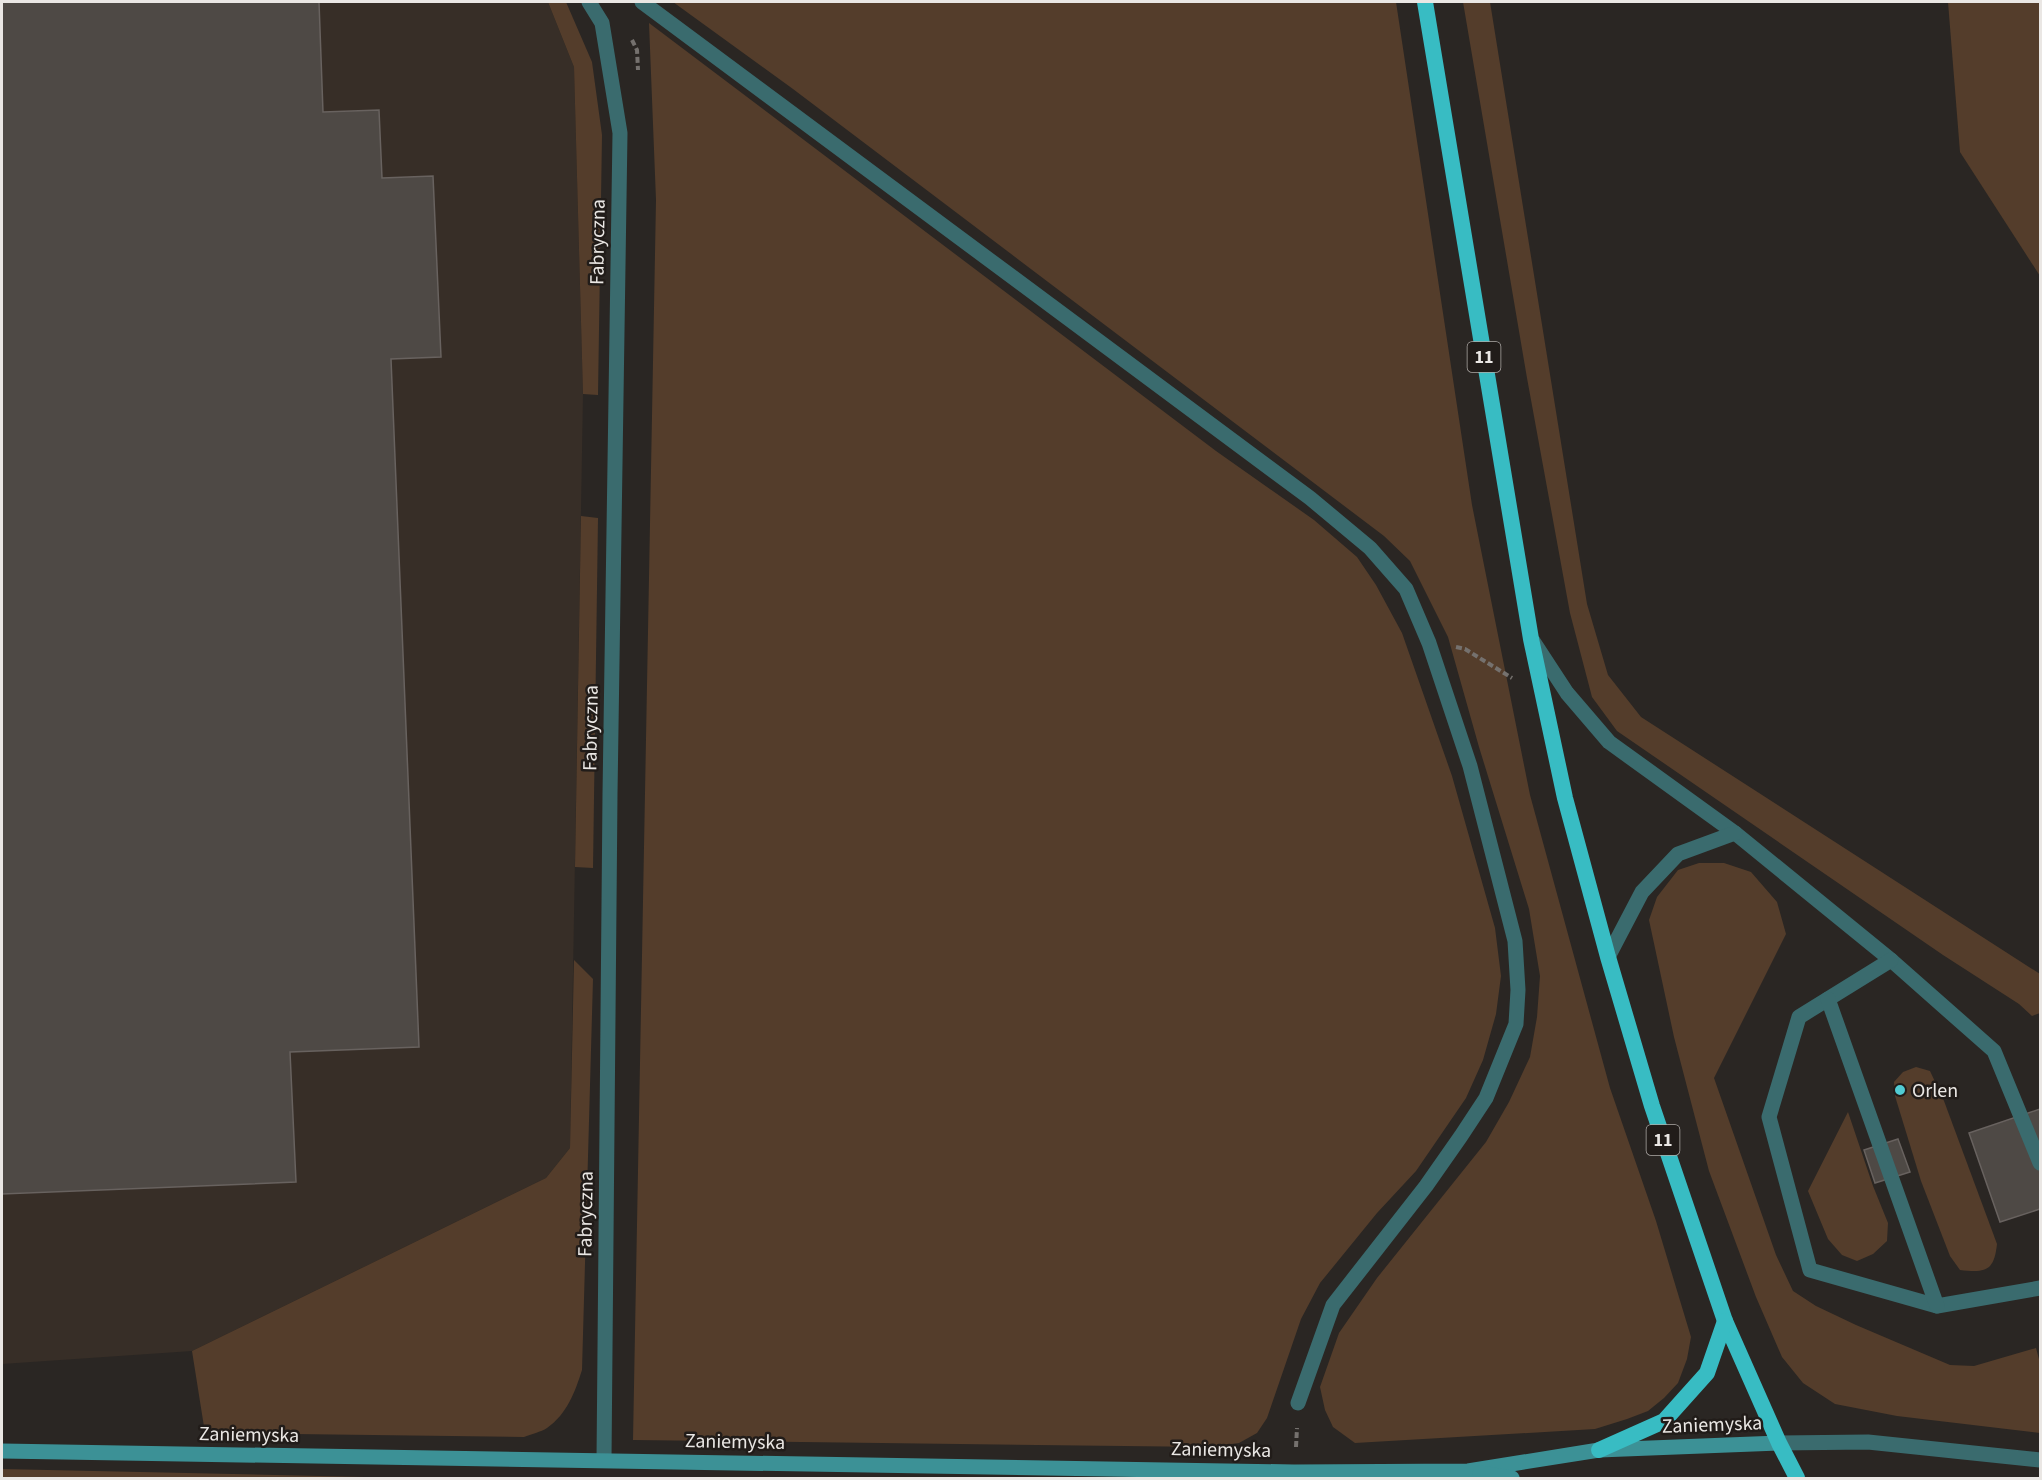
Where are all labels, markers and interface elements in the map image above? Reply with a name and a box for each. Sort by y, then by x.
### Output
street label: Fabryczna [583,199,613,285]
road number: 11 [1468,342,1500,372]
street label: Fabryczna [576,685,606,771]
place label: Orlen [1912,1077,1958,1105]
marker: Orlen [1893,1083,1907,1097]
road number: 11 [1646,1125,1680,1155]
street label: Fabryczna [571,1171,601,1257]
street label: Zaniemyska [1661,1409,1763,1441]
street label: Zaniemyska [199,1420,299,1450]
street label: Zaniemyska [685,1427,785,1457]
street label: Zaniemyska [1171,1435,1271,1465]

